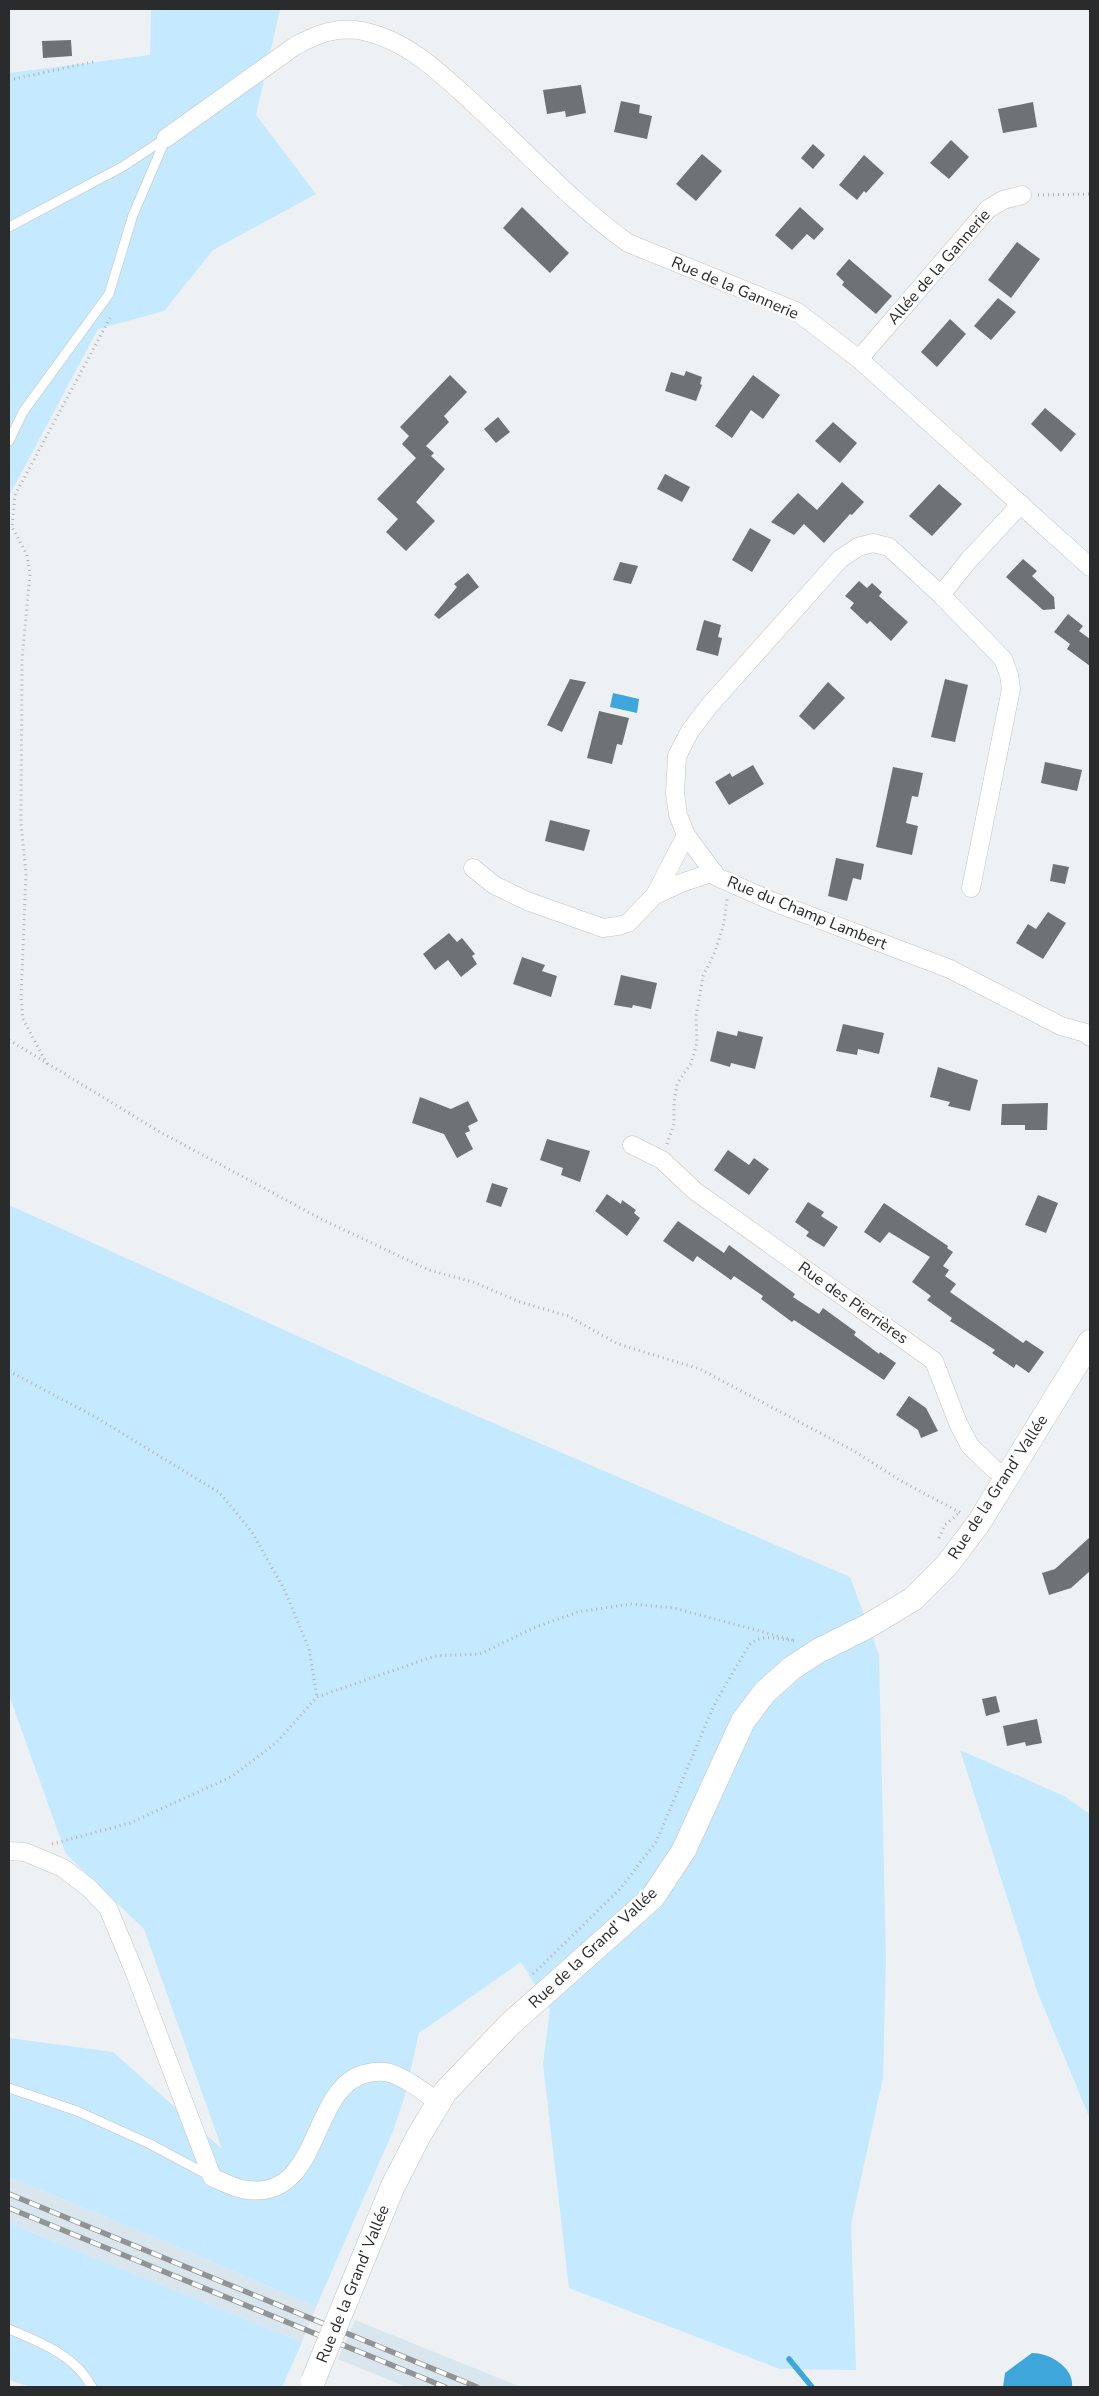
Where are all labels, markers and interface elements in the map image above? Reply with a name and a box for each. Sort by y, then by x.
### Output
street label: Allée de la Gannerie [883,205,995,329]
street label: Rue de la Gannerie [668,251,802,325]
street label: Rue du Champ Lambert [724,871,891,955]
street label: Rue des Pierrières [794,1257,912,1349]
street label: Rue de la Grand’ Vallée [943,1410,1053,1564]
street label: Rue de la Grand’ Vallée [524,1882,662,2014]
street label: Rue de la Grand’ Vallée [311,2202,395,2366]

